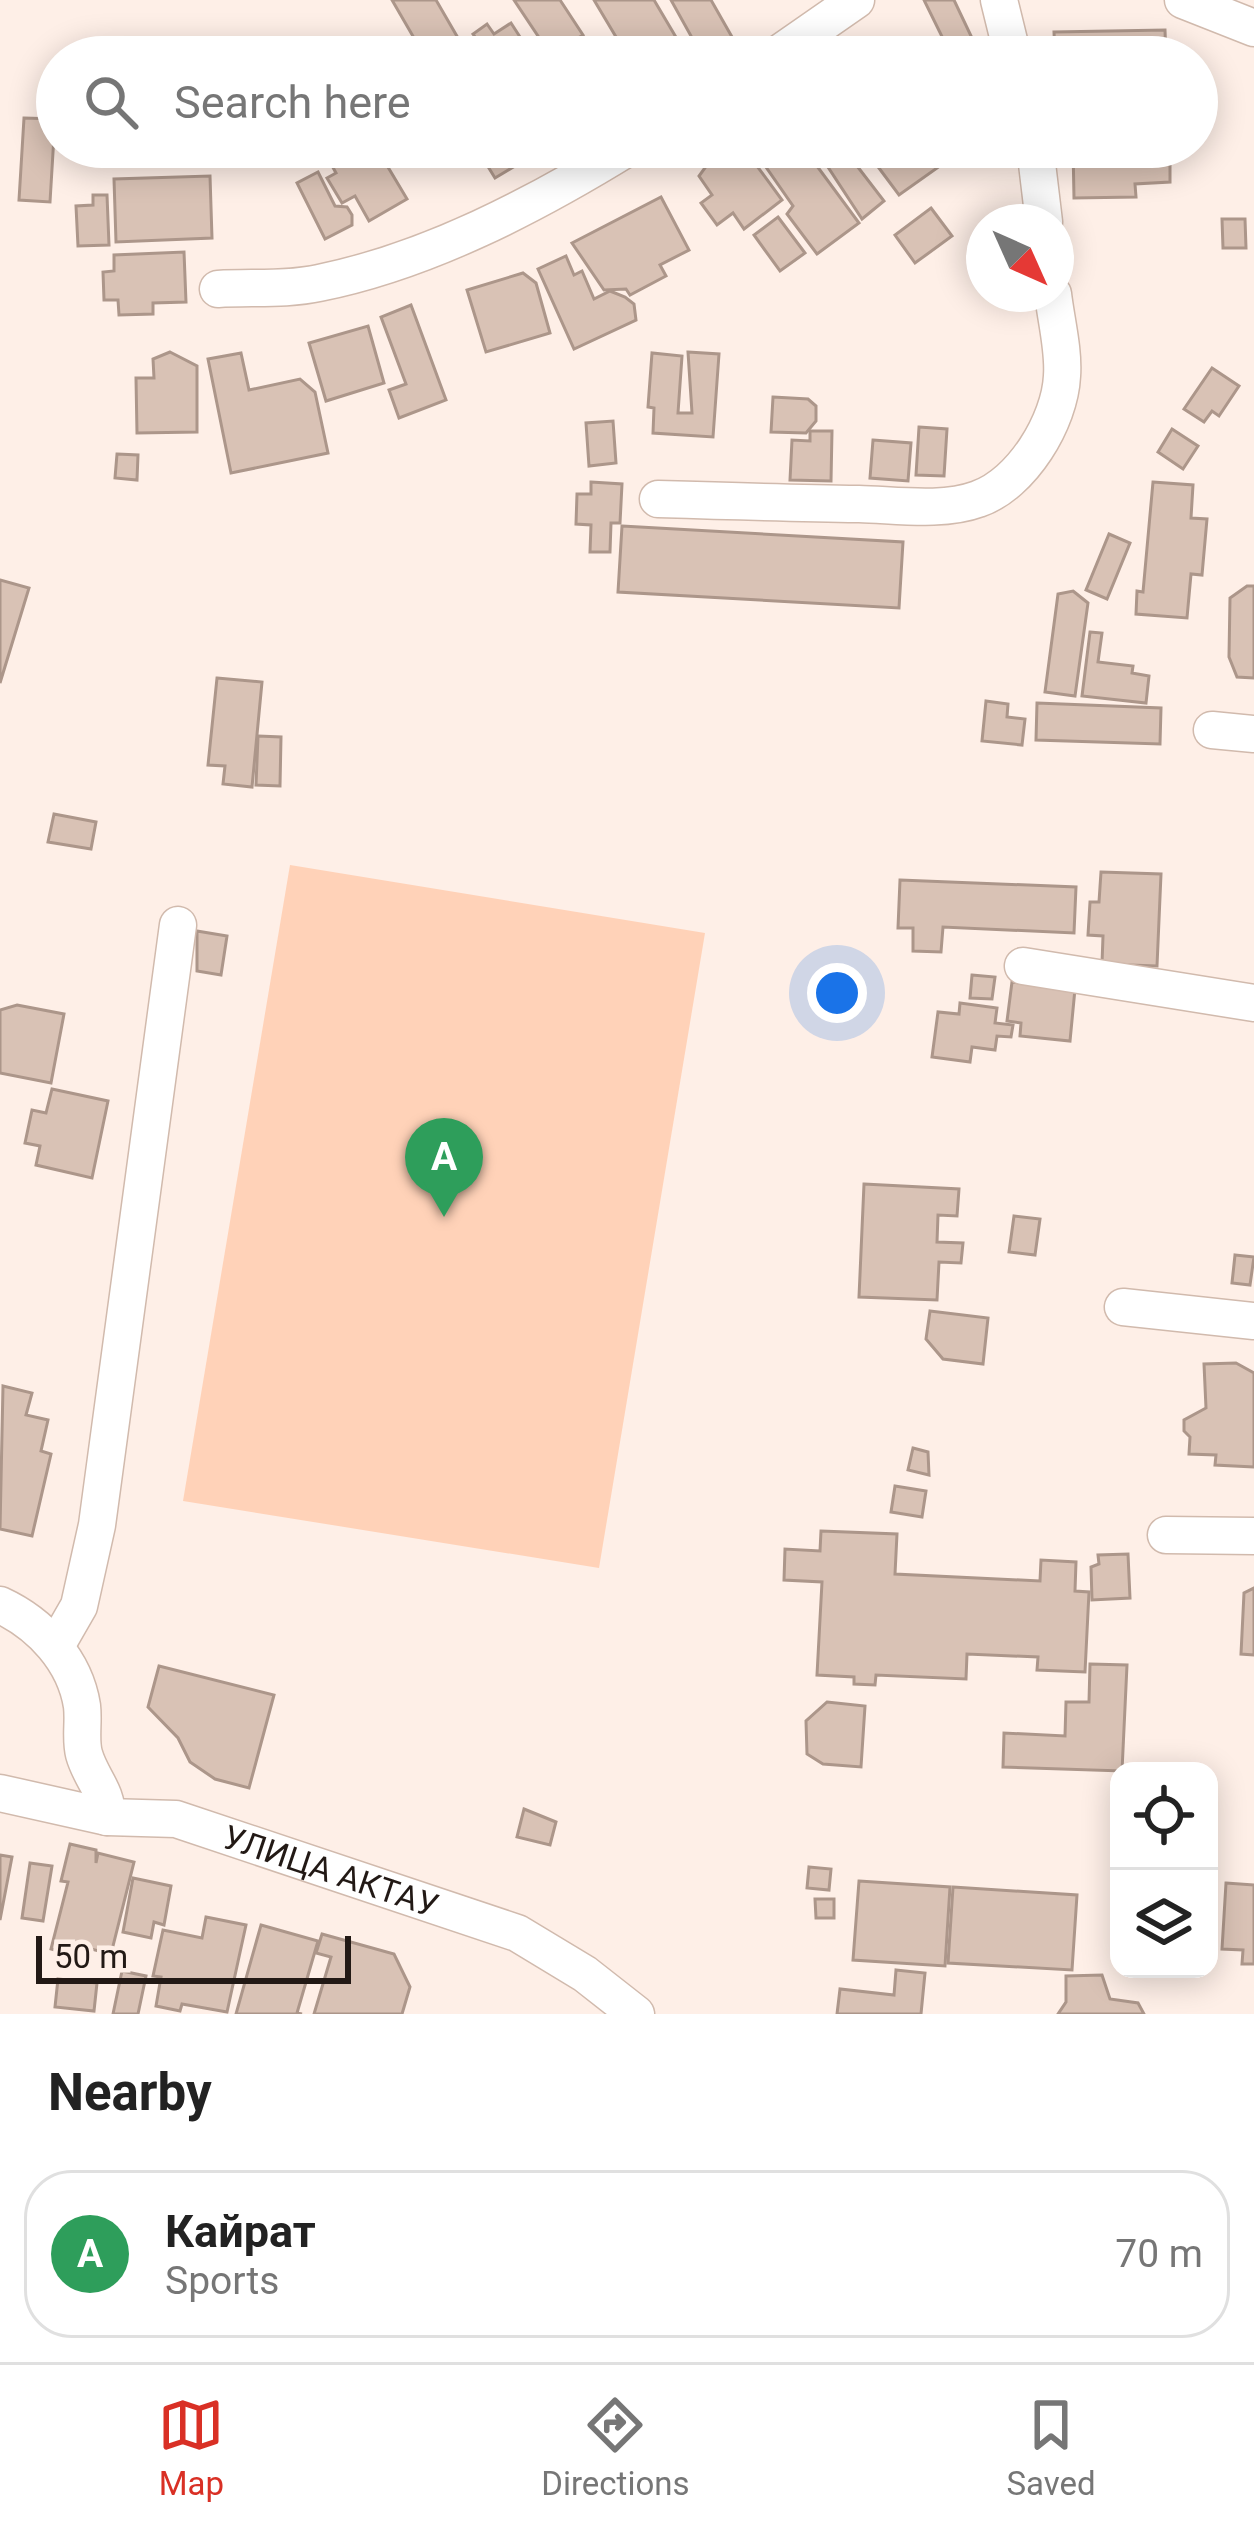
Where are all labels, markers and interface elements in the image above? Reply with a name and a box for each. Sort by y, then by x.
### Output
search box [36,36,1218,168]
icon: search [78,69,144,135]
text: Search here [174,76,411,129]
north arrow [966,204,1074,312]
your location [807,963,867,1023]
pin: A [405,1118,483,1217]
map controls [1110,1762,1218,1978]
button: locate [1110,1762,1218,1870]
street label: УЛИЦА АКТАУ [218,1817,443,1925]
button: layers [1110,1870,1218,1978]
scale bar [36,1930,351,1983]
text: 50 m [54,1937,128,1976]
text: Nearby [48,2063,212,2122]
text: Кайрат [165,2205,316,2258]
text: A [77,2231,103,2277]
text: 70 m [1115,2231,1203,2277]
text: Sports [165,2258,279,2304]
tab: Map [158,2392,224,2503]
tab: Directions [541,2392,690,2503]
tab: Saved [1006,2392,1096,2503]

